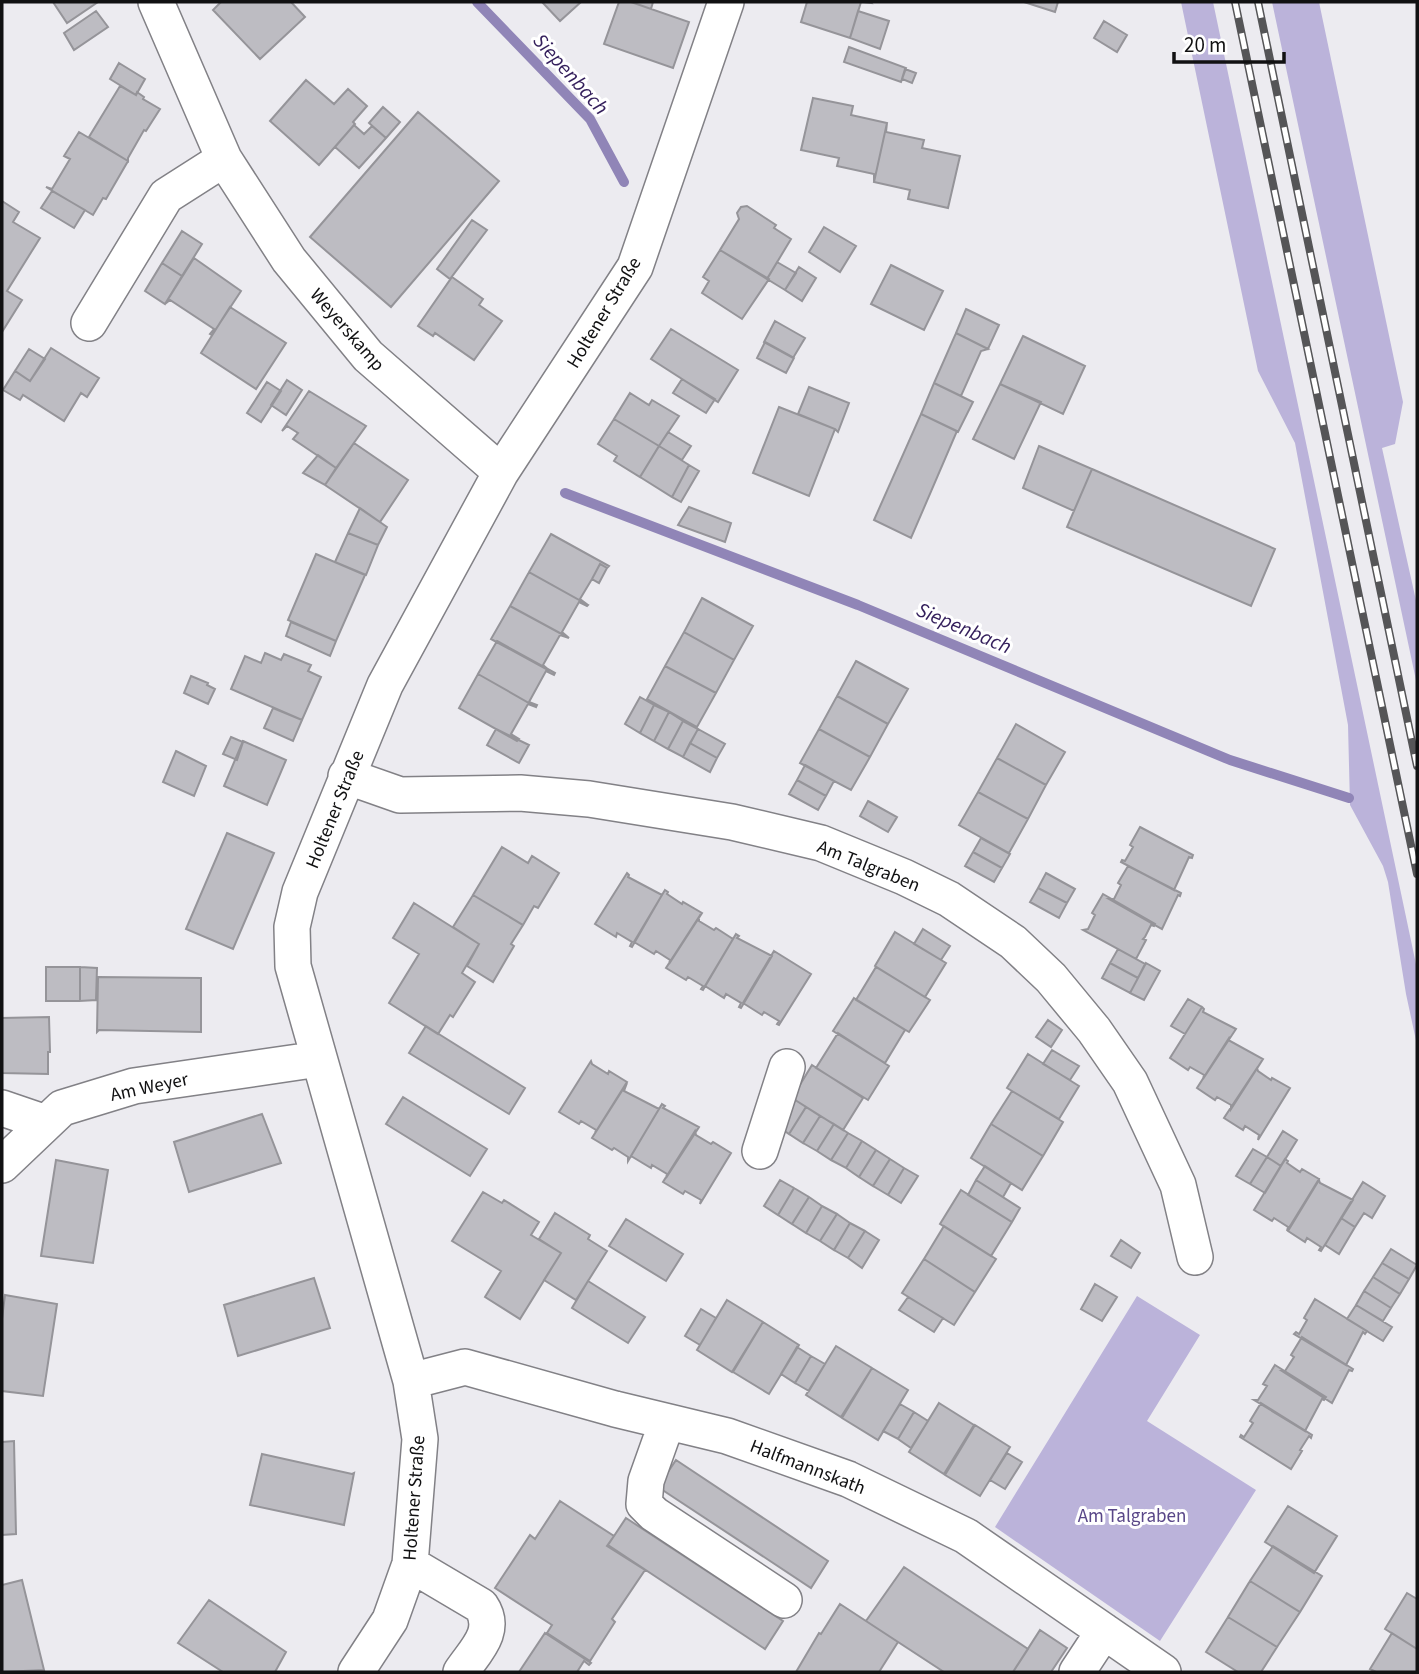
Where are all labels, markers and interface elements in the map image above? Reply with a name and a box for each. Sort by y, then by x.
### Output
scale bar [1174,21,1284,65]
water label: Siepenbach [526,27,616,121]
text: 20 m [1184,30,1226,60]
street label: Holtener Straße [560,252,648,374]
street label: Weyerskamp [303,283,391,377]
water label: Siepenbach [912,595,1016,661]
street label: Holtener Straße [299,746,371,873]
street label: Am Talgraben [813,834,924,899]
street label: Am Weyer [108,1066,191,1109]
street label: Halfmannskath [746,1433,869,1502]
street label: Holtener Straße [397,1435,432,1562]
park label: Am Talgraben [1078,1503,1186,1530]

